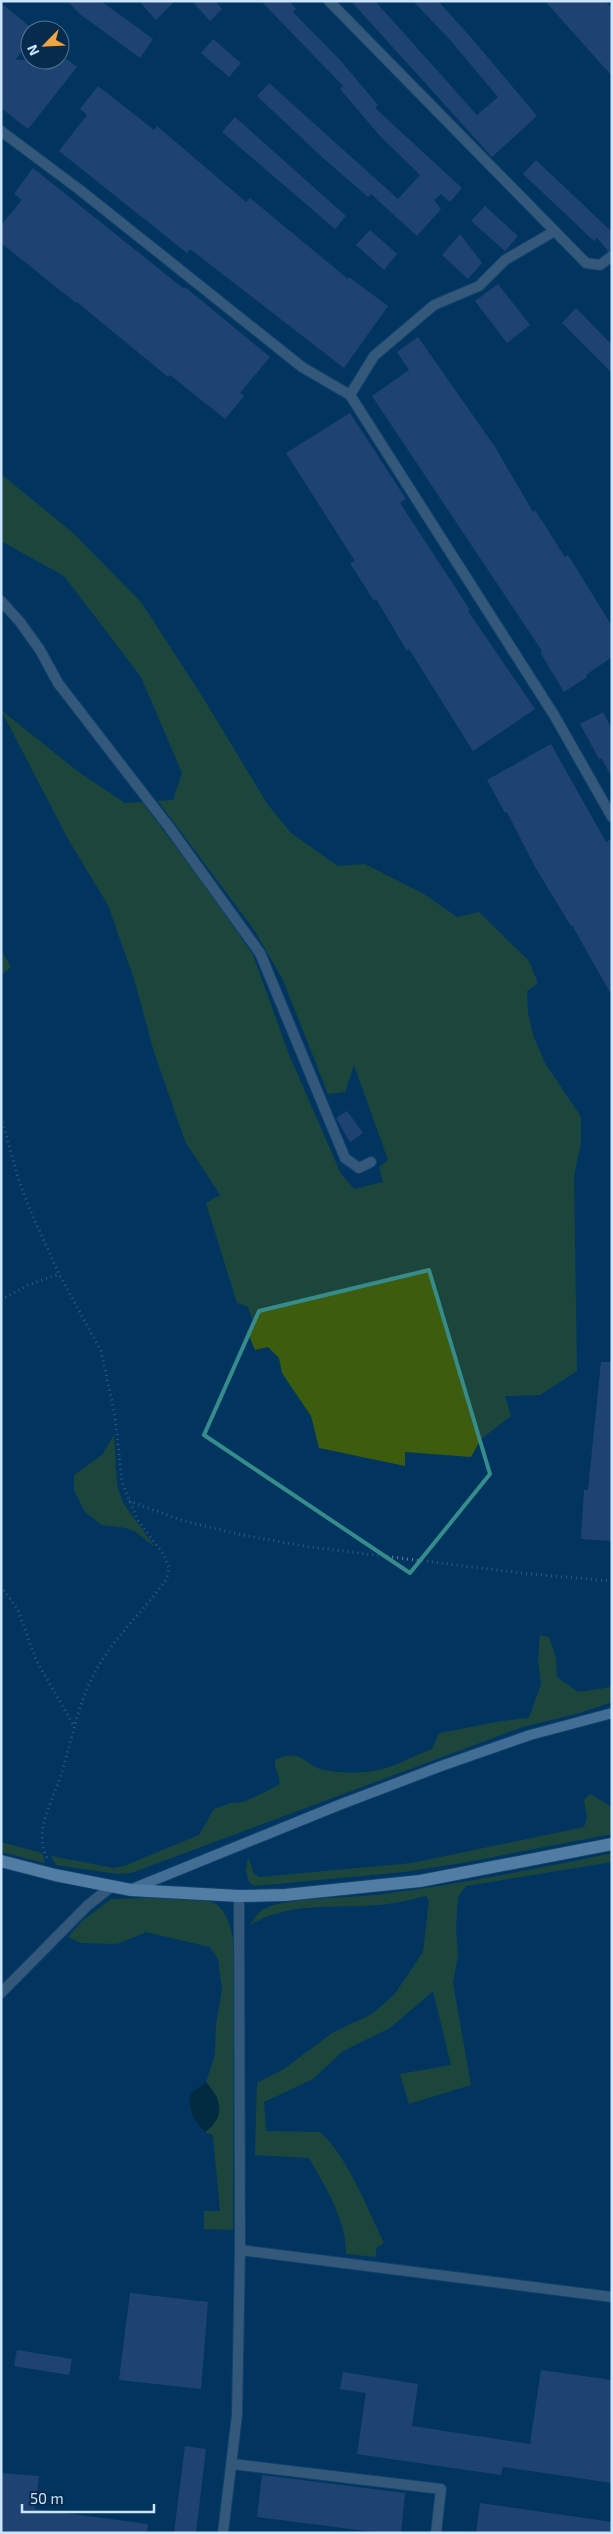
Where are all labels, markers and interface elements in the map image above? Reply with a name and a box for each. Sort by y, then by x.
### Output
north arrow [20,20,70,70]
text: N [23,42,42,59]
scale bar [22,2482,155,2514]
text: 50 m [30,2489,64,2507]

